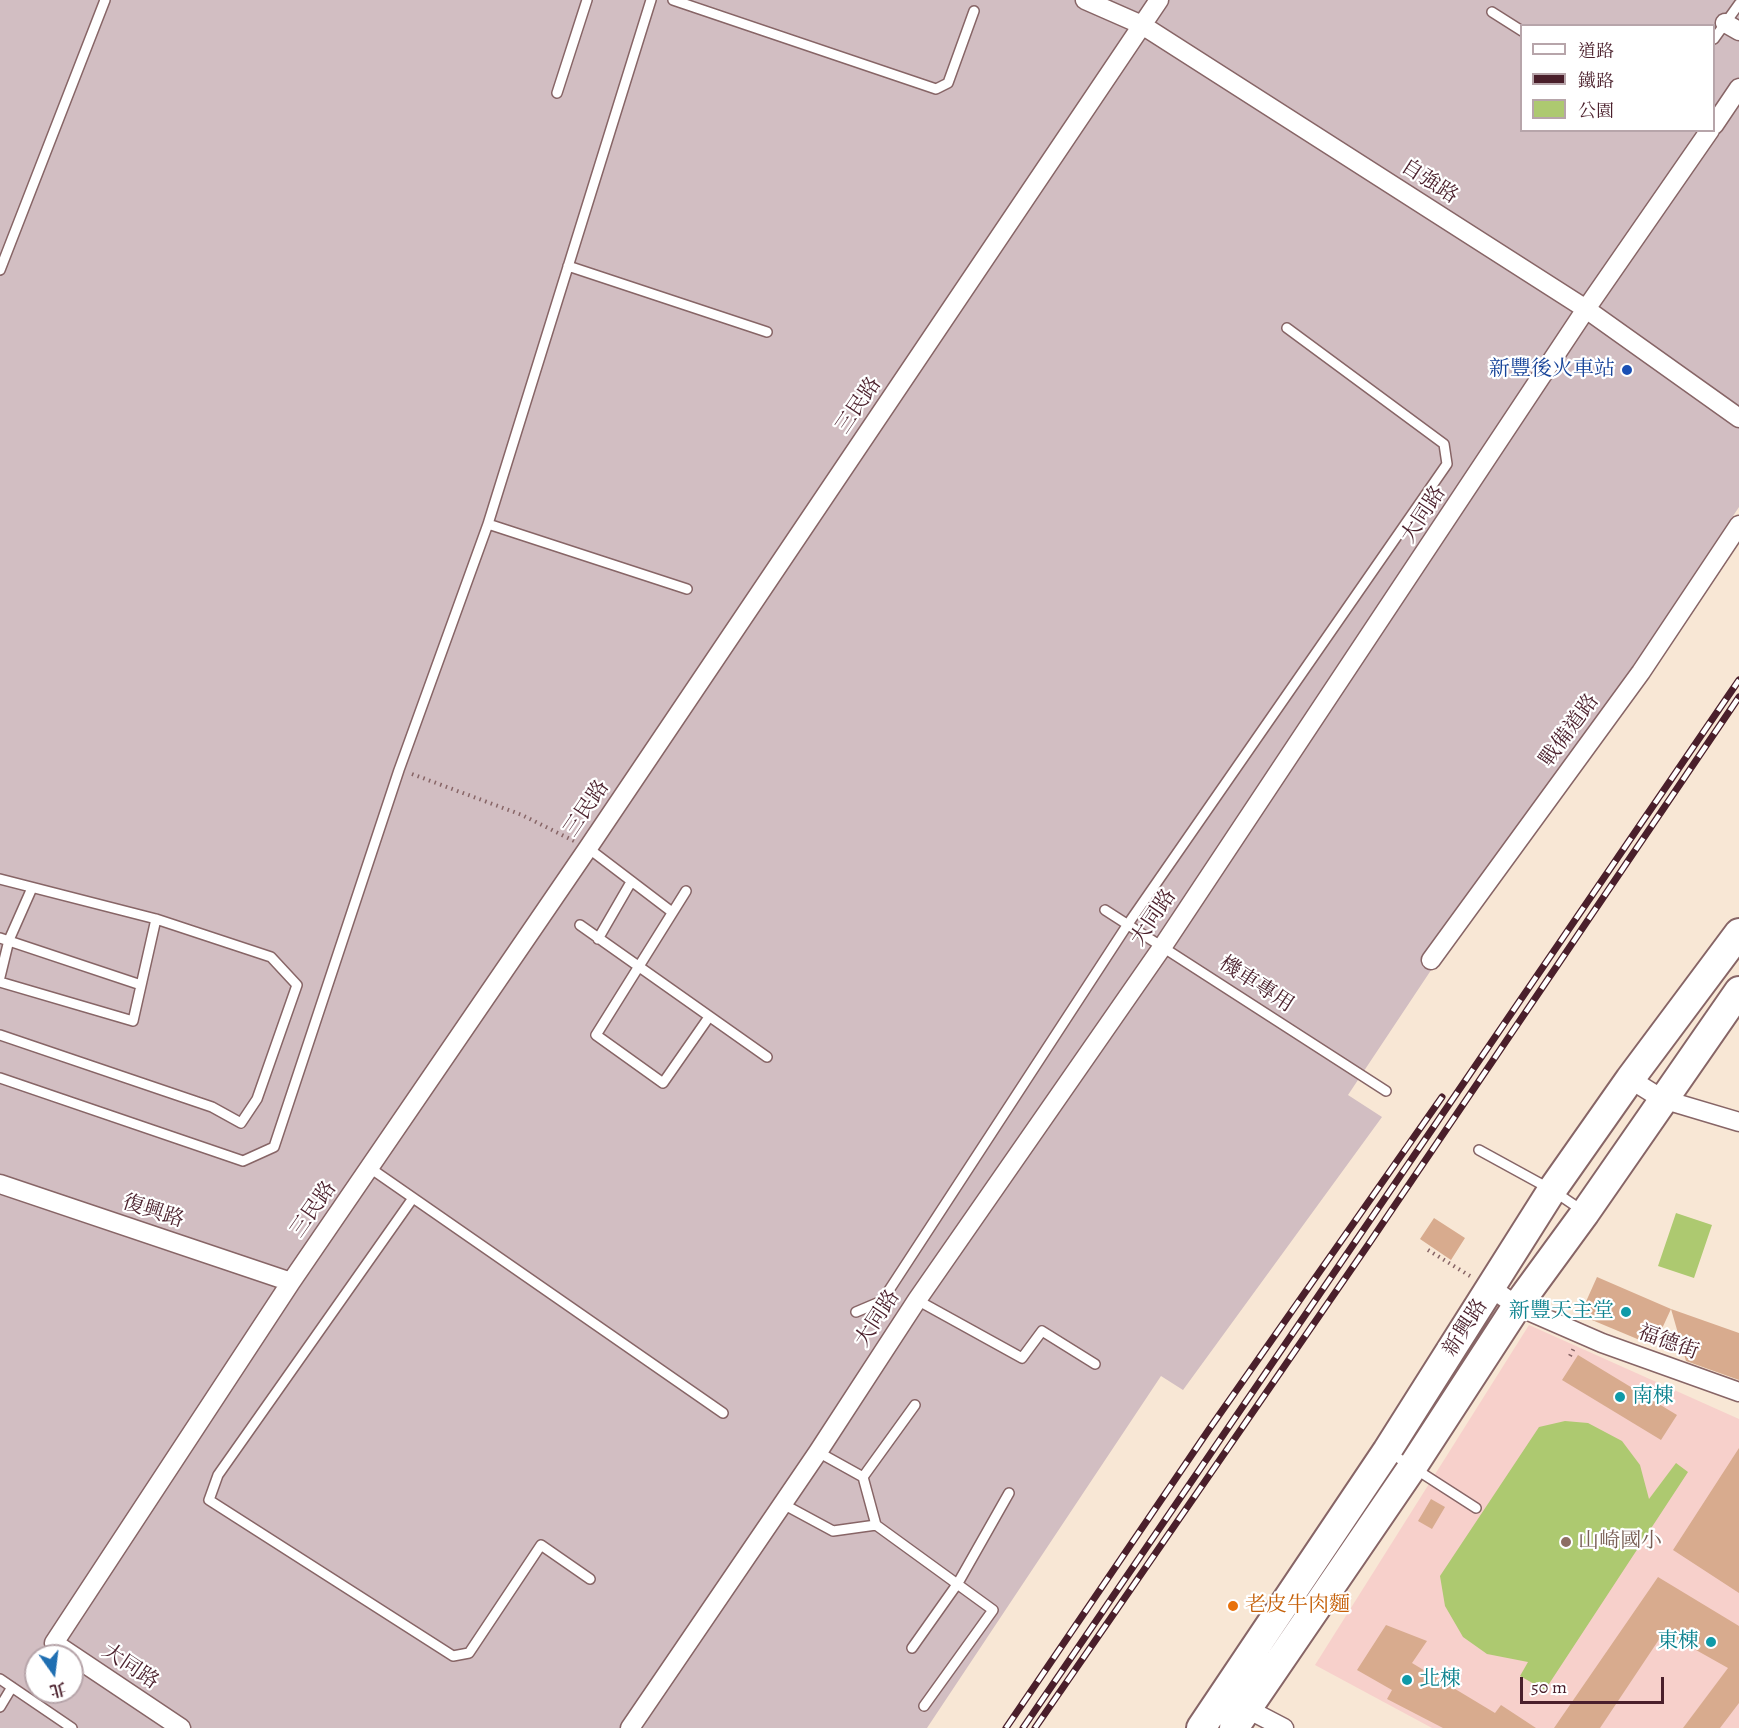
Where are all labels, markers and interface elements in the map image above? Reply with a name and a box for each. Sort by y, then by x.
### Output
legend [1520,24,1715,132]
text: 道路 [1578,39,1614,63]
text: 鐵路 [1578,69,1614,93]
text: 公園 [1578,99,1614,123]
street label: 自強路 [1396,154,1462,210]
place label: 新豐後火車站 [1489,357,1615,383]
marker: 新豐後火車站 [1620,363,1634,377]
street label: 三民路 [831,373,887,439]
street label: 大同路 [1396,482,1452,548]
street label: 戰備道路 [1535,690,1605,772]
street label: 三民路 [559,776,615,842]
street label: 大同路 [1126,885,1182,951]
street label: 機車專用 [1214,952,1298,1018]
street label: 三民路 [286,1177,342,1243]
street label: 復興路 [119,1190,187,1234]
street label: 大同路 [850,1286,906,1352]
street label: 新興路 [1438,1295,1494,1361]
place label: 新豐天主堂 [1509,1299,1614,1325]
marker: 新豐天主堂 [1619,1305,1633,1319]
street label: 福德街 [1634,1320,1702,1366]
place label: 南棟 [1632,1384,1674,1410]
marker: 南棟 [1613,1390,1627,1404]
place label: 山崎國小 [1578,1529,1662,1555]
marker: 山崎國小 [1559,1535,1573,1549]
place label: 老皮牛肉麵 [1245,1593,1350,1619]
marker: 老皮牛肉麵 [1226,1599,1240,1613]
place label: 東棟 [1657,1629,1699,1655]
marker: 東棟 [1704,1635,1718,1649]
street label: 大同路 [97,1639,163,1695]
north arrow [24,1644,84,1704]
scale bar [1523,1665,1667,1703]
place label: 北棟 [1419,1667,1461,1693]
marker: 北棟 [1400,1673,1414,1687]
text: 50 m [1531,1675,1567,1699]
text: 北 [47,1677,68,1702]

